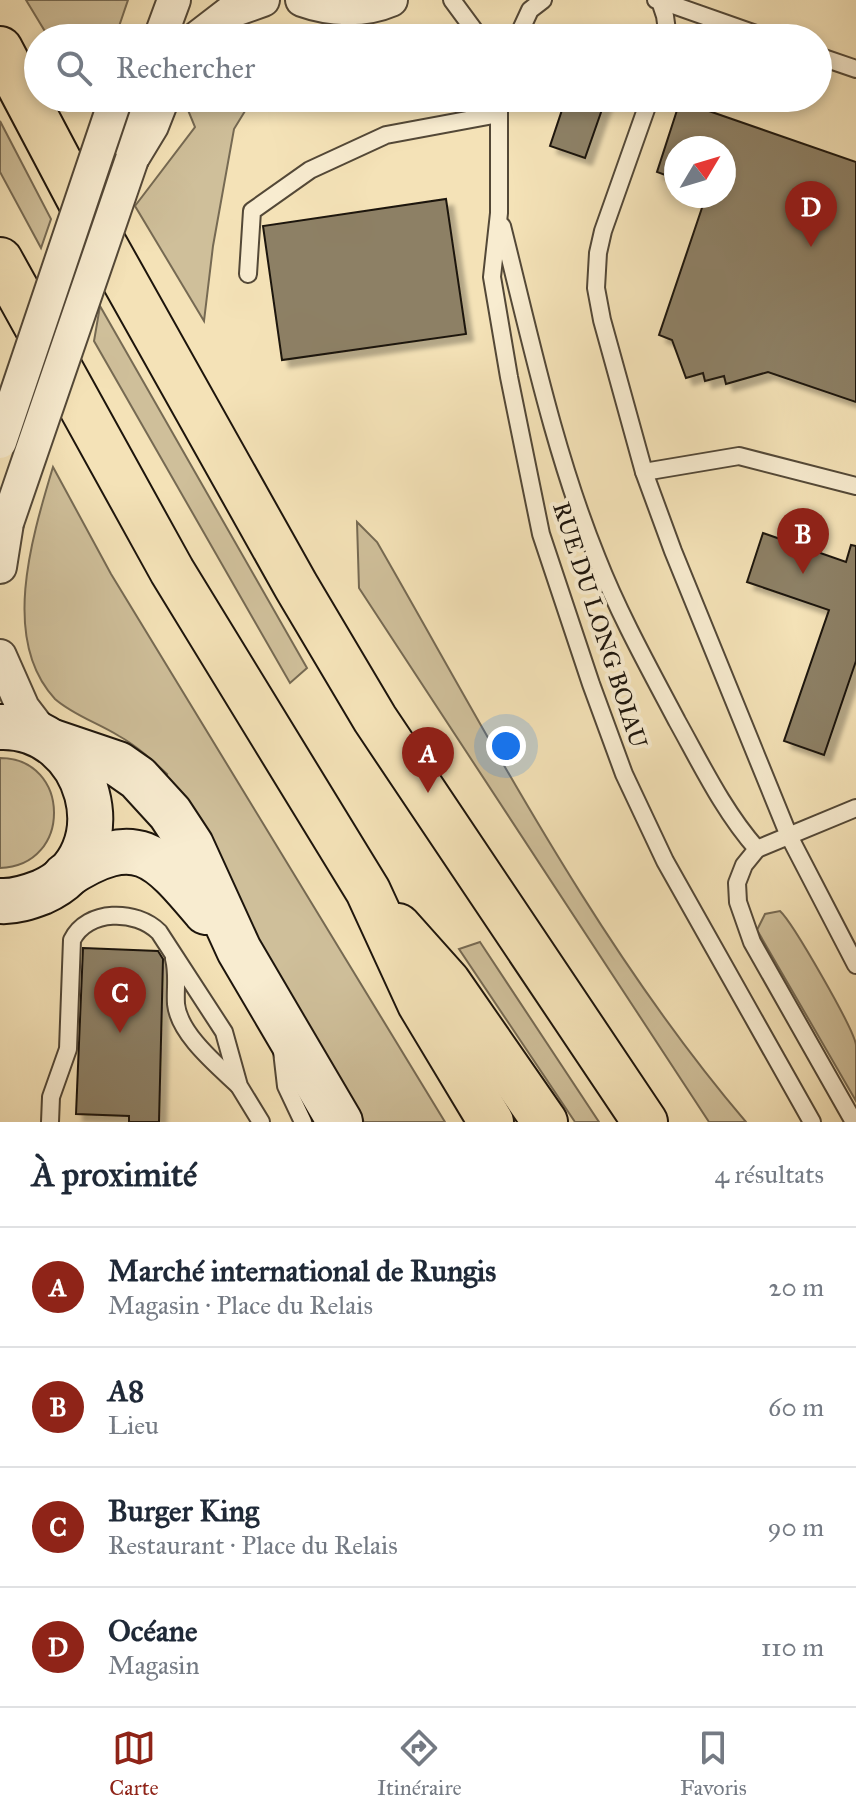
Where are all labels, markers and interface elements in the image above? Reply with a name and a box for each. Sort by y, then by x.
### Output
search box [24,24,832,112]
icon: search [52,46,96,90]
text: Rechercher [116,50,255,86]
north arrow [664,136,736,208]
pin: D [785,181,837,247]
street label: RUE DU LONG BOIAU [546,498,654,752]
pin: B [777,508,829,574]
your location [486,726,526,766]
pin: A [402,727,454,793]
pin: C [94,967,146,1033]
text: À proximité [32,1154,197,1195]
text: 4 résultats [714,1158,824,1190]
text: Marché international de Rungis [108,1253,496,1289]
text: A [49,1271,67,1303]
text: 20 m [769,1271,824,1303]
text: Magasin · Place du Relais [108,1289,373,1321]
text: A8 [108,1373,144,1409]
text: B [49,1391,67,1423]
text: 60 m [768,1391,824,1423]
text: Lieu [108,1409,159,1441]
text: Burger King [108,1493,259,1529]
text: C [49,1511,67,1543]
text: 90 m [767,1511,824,1543]
text: Restaurant · Place du Relais [108,1529,398,1561]
text: Océane [108,1613,197,1649]
text: D [48,1631,68,1663]
text: 110 m [761,1631,824,1663]
text: Magasin [108,1649,200,1681]
tab: Carte [109,1726,159,1801]
tab: Itinéraire [377,1726,462,1801]
tab: Favoris [680,1726,747,1801]

